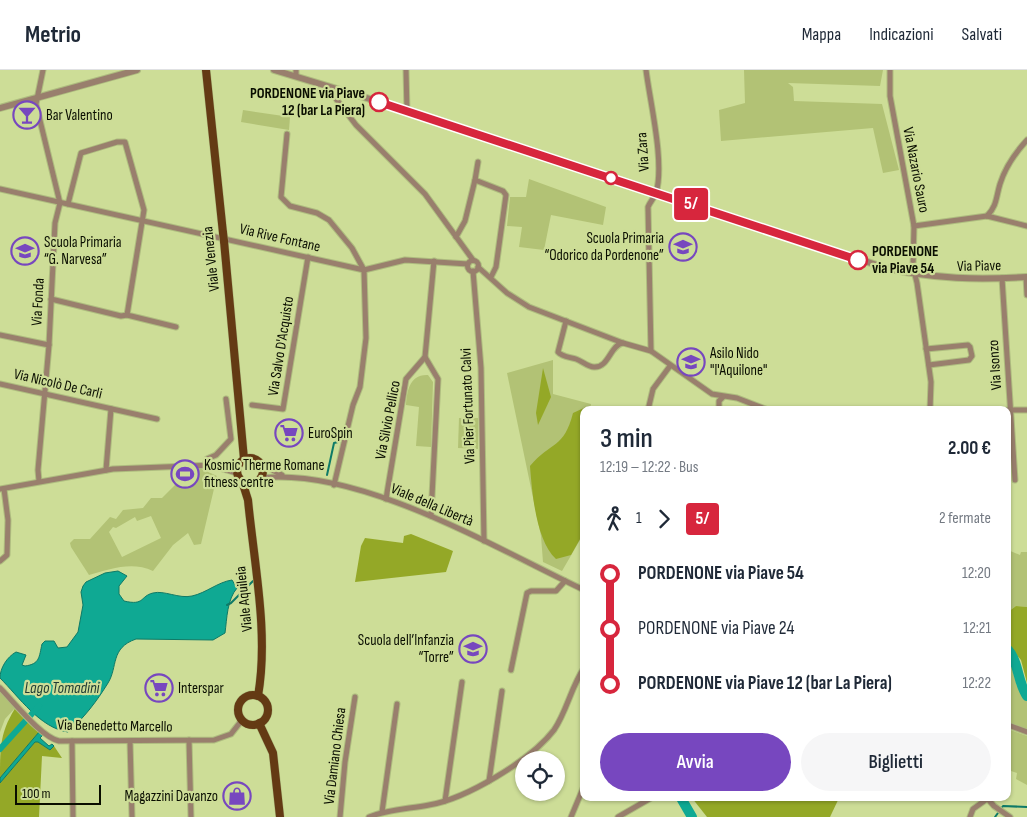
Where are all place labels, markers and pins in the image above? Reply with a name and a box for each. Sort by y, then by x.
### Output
place label: PORDENONE via Piave 12 (bar La Piera) [250,84,365,120]
marker: PORDENONE via Piave 12 (bar La Piera) [369,92,389,112]
bar icon: Bar Valentino [12,100,42,130]
place label: Bar Valentino [46,106,113,125]
unlabelled marker [604,171,618,185]
place label: Scuola Primaria “Odorico da Pordenone” [545,229,664,265]
school or university icon: Scuola Primaria “Odorico da Pordenone” [668,232,698,262]
place label: Scuola Primaria “G. Narvesa” [44,233,122,269]
school or university icon: Scuola Primaria “G. Narvesa” [10,236,40,266]
place label: PORDENONE via Piave 54 [872,242,939,278]
marker: PORDENONE via Piave 54 [848,250,868,270]
place label: Asilo Nido "l'Aquilone" [709,344,767,380]
school or university icon: Asilo Nido "l'Aquilone" [676,347,706,377]
supermarket icon: EuroSpin [274,418,304,448]
place label: EuroSpin [308,424,353,443]
place label: Kosmic Therme Romane fitness centre [204,456,325,492]
sports icon: Kosmic Therme Romane fitness centre [170,459,200,489]
place label: Scuola dell’Infanzia “Torre” [358,631,454,667]
school or university icon: Scuola dell’Infanzia “Torre” [458,634,488,664]
supermarket icon: Interspar [144,673,174,703]
place label: Interspar [178,679,224,698]
shop icon: Magazzini Davanzo [222,781,252,811]
place label: Magazzini Davanzo [124,787,218,806]

